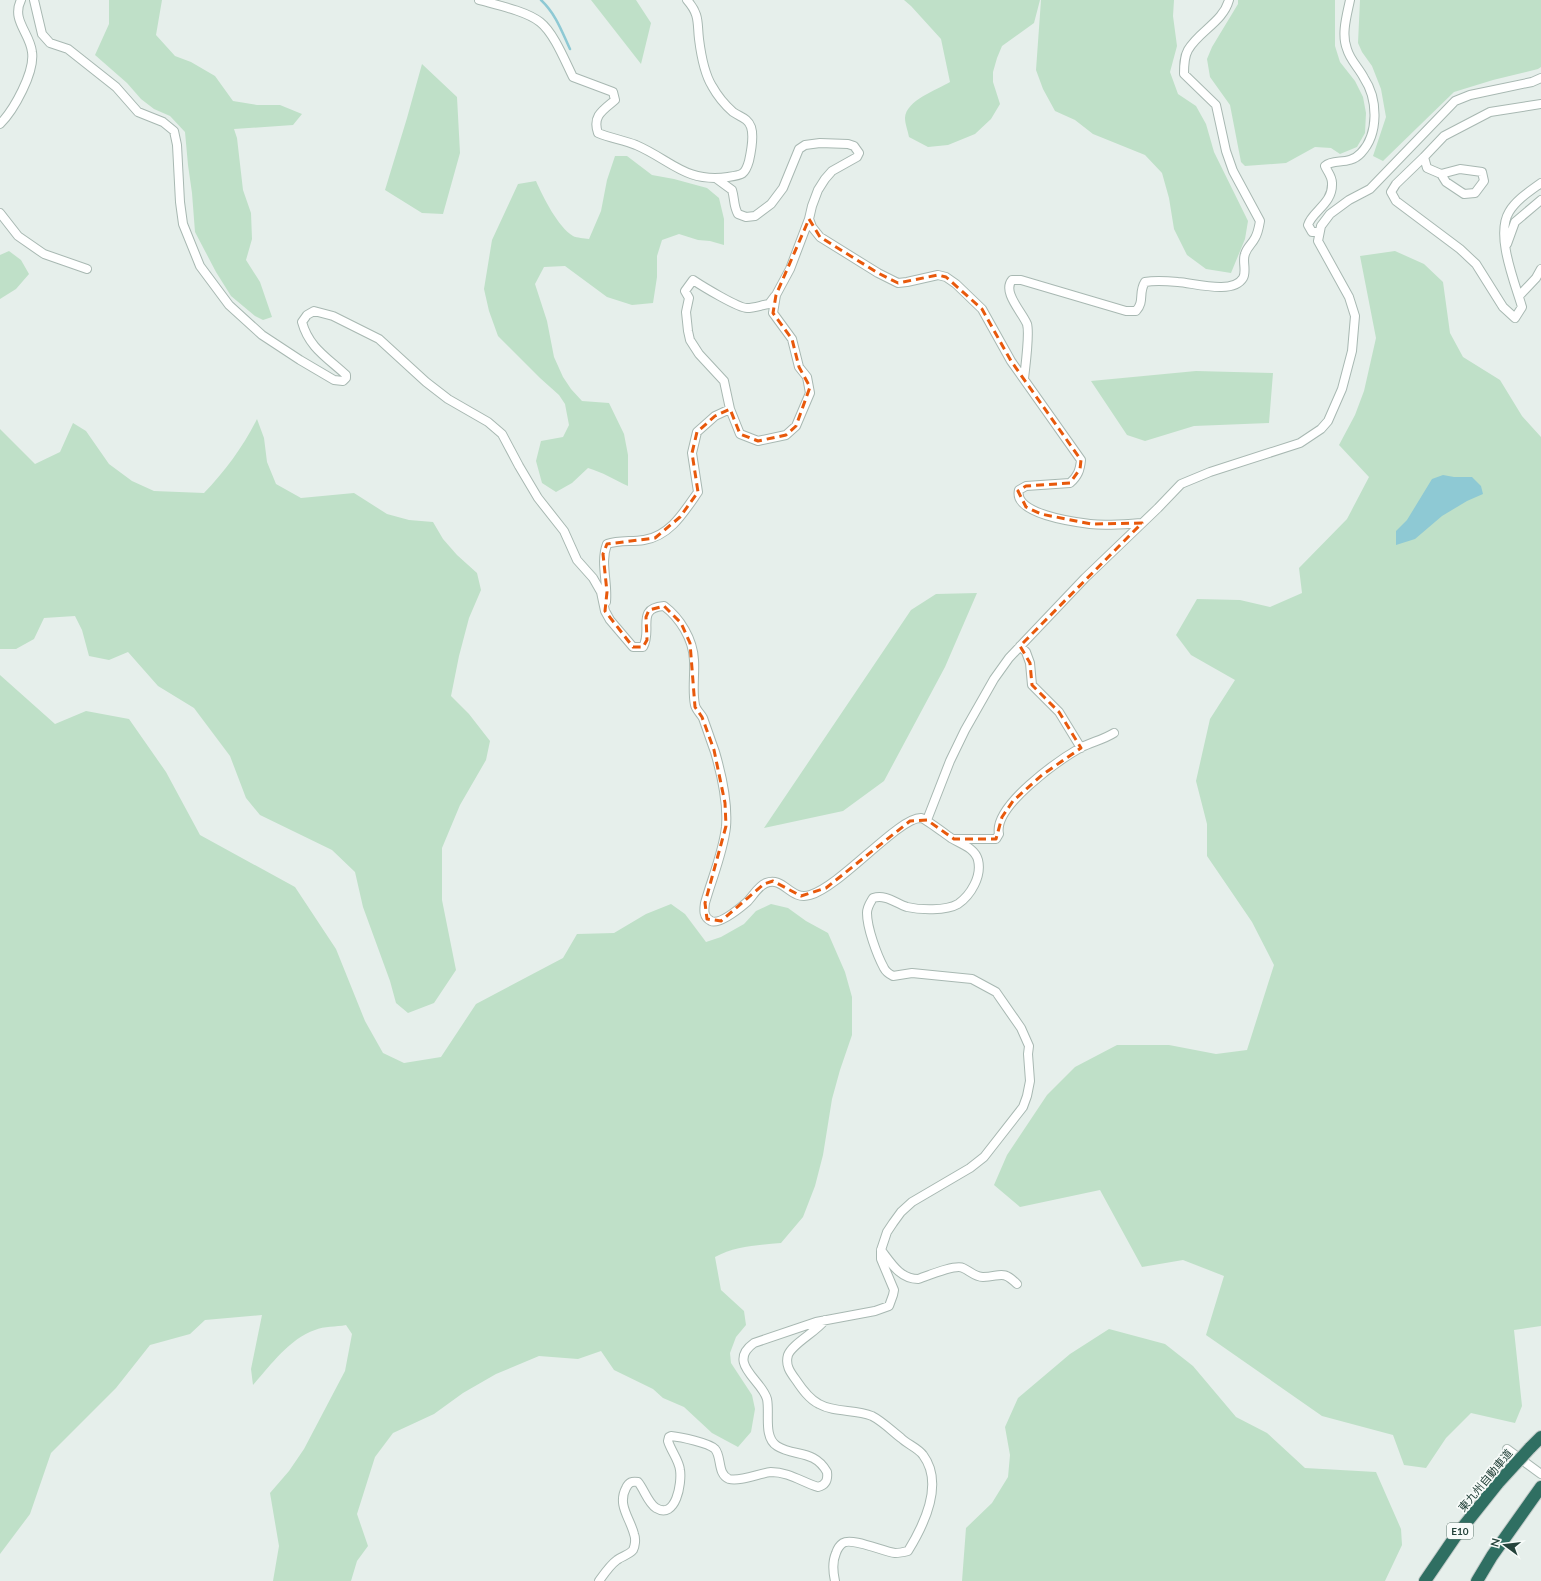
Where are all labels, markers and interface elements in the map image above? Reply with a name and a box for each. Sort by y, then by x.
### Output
street label: 東九州自動車道 [1455,1446,1515,1514]
road number: E10 [1447,1523,1473,1539]
north arrow [1485,1525,1525,1565]
text: N [1487,1537,1502,1548]

